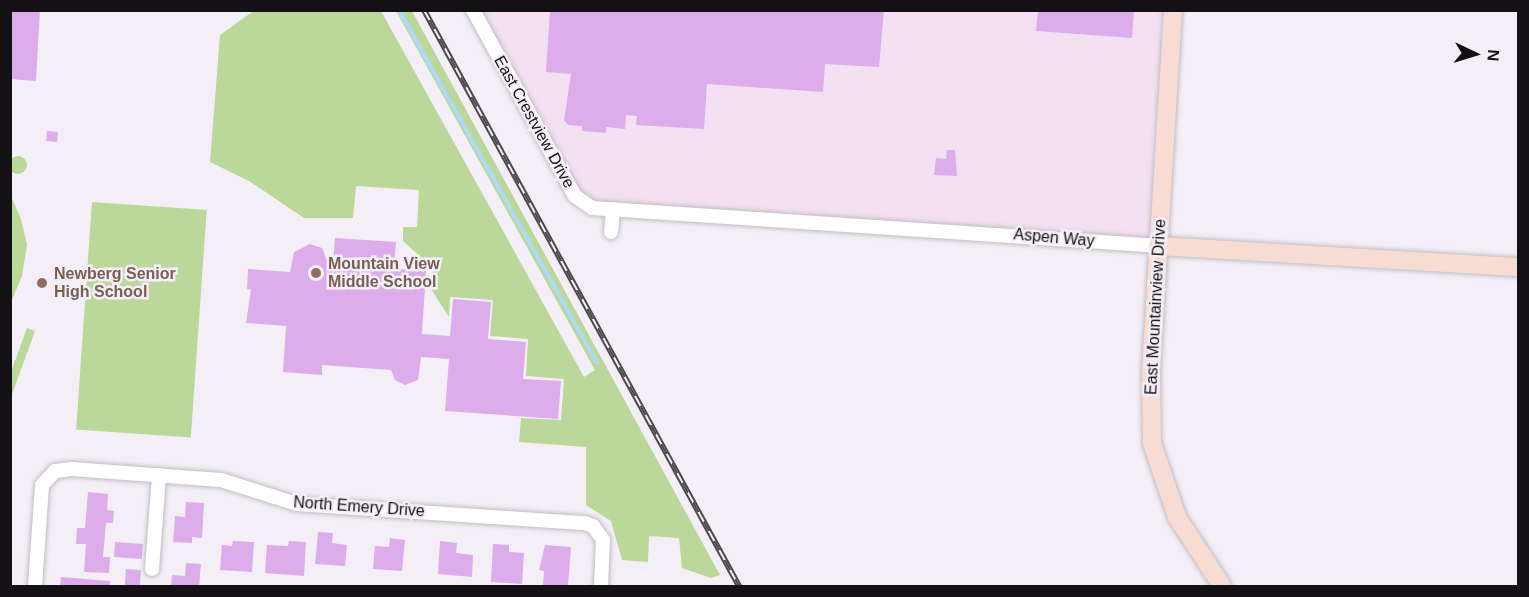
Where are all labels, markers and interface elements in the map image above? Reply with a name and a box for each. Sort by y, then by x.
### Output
north arrow [1445,24,1505,84]
text: N [1485,49,1502,62]
street label: East Crestview Drive [490,52,578,192]
street label: East Mountainview Drive [1142,219,1170,395]
street label: Aspen Way [1013,225,1095,251]
place label: Mountain View Middle School [328,254,440,292]
place label: Newberg Senior High School [54,264,176,302]
marker: Mountain View Middle School [309,266,323,280]
marker: Newberg Senior High School [35,276,49,290]
street label: North Emery Drive [293,493,425,521]

